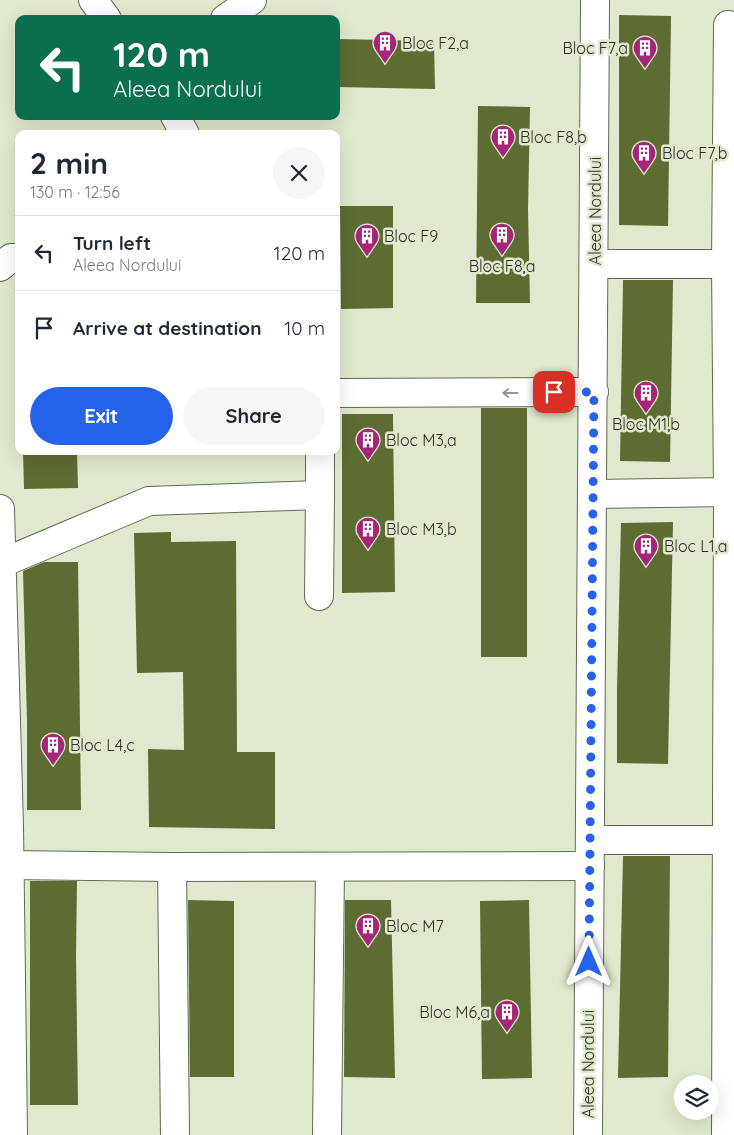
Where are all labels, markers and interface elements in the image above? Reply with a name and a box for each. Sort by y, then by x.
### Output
building icon: Bloc F2,a [372,30,398,64]
text: 120 m [113,32,210,76]
place label: Bloc F2,a [402,33,469,53]
icon: left [30,35,95,100]
building icon: Bloc F7,a [632,35,658,69]
place label: Bloc F7,a [562,38,628,58]
text: Aleea Nordului [113,75,262,103]
building icon: Bloc F8,b [490,124,516,158]
place label: Bloc F8,b [520,127,587,147]
building icon: Bloc F7,b [631,140,657,174]
place label: Bloc F7,b [662,143,728,163]
text: 2 min [30,144,108,182]
button: close [273,147,325,199]
street label: Aleea Nordului [585,157,605,265]
text: 130 m · 12:56 [30,182,120,202]
building icon: Bloc F8,a [489,222,515,256]
building icon: Bloc F9 [354,223,380,257]
place label: Bloc F9 [384,226,438,246]
text: Turn left [73,231,151,255]
icon: left [30,239,58,267]
text: 120 m [274,241,325,265]
text: Aleea Nordului [73,255,181,275]
place label: Bloc F8,a [469,256,535,276]
icon: arrive [30,314,58,342]
text: Arrive at destination [73,316,262,340]
text: 10 m [284,316,325,340]
pin [533,371,575,413]
icon: arrive [540,378,568,406]
building icon: Bloc M1,b [633,380,659,414]
button: Exit [30,387,173,445]
button: Share [183,387,325,445]
one-way arrow [502,388,518,398]
place label: Bloc M1,b [612,414,680,434]
building icon: Bloc M3,a [355,427,381,461]
place label: Bloc M3,a [386,430,457,450]
building icon: Bloc M3,b [355,516,381,550]
place label: Bloc M3,b [386,519,457,539]
building icon: Bloc L1,a [633,533,659,567]
place label: Bloc L1,a [664,536,727,556]
building icon: Bloc L4,c [40,732,66,766]
place label: Bloc L4,c [70,735,135,755]
building icon: Bloc M7 [355,913,381,947]
place label: Bloc M7 [386,916,444,936]
position arrow [562,935,614,987]
building icon: Bloc M6,a [494,999,520,1033]
place label: Bloc M6,a [419,1002,490,1022]
street label: Aleea Nordului [578,1010,598,1118]
map controls [674,1075,719,1120]
button: layers [674,1075,719,1120]

